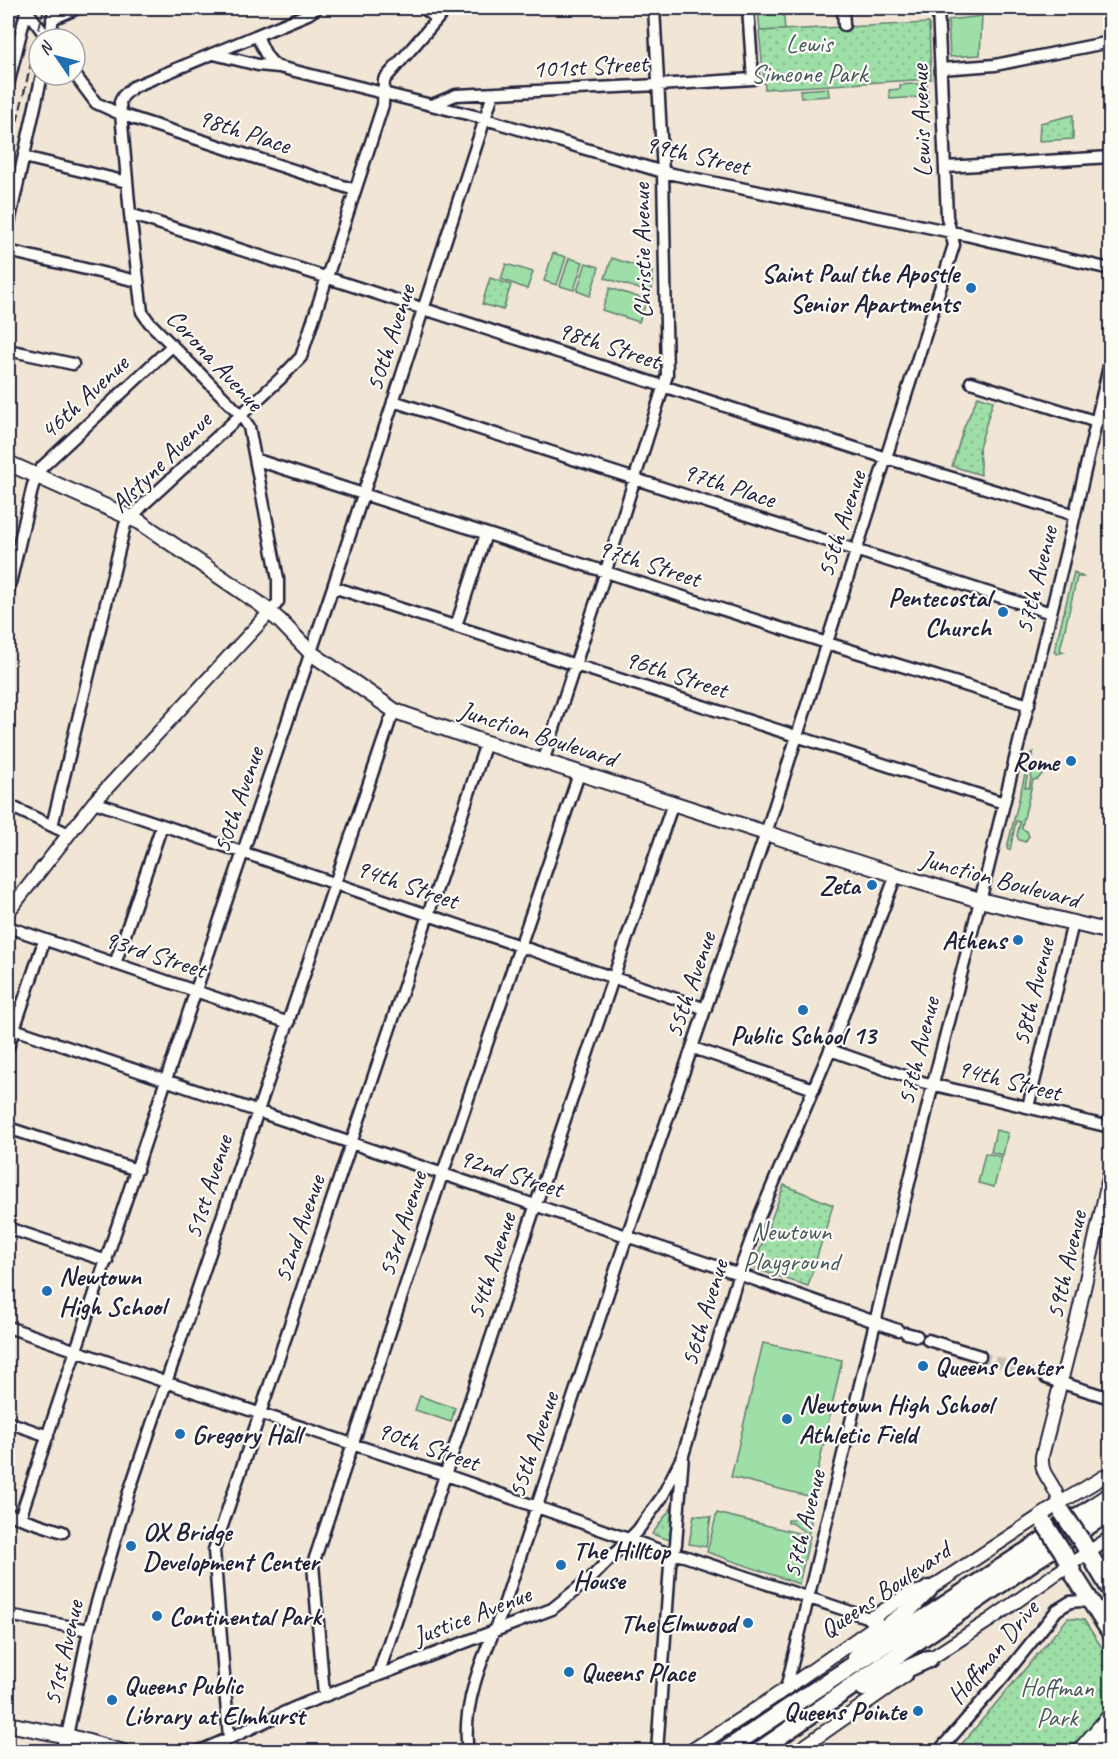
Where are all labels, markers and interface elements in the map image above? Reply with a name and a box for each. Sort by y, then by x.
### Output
north arrow [27,27,87,87]
park label: Lewis Simeone Park [751,27,870,90]
text: N [34,37,58,59]
street label: 101st Street [532,46,651,85]
street label: Lewis Avenue [902,63,939,178]
street label: 98th Place [193,101,296,162]
street label: 99th Street [642,127,755,184]
street label: Christie Avenue [624,181,660,319]
place label: Saint Paul the Apostle Senior Apartments [761,257,962,320]
street label: 50th Avenue [357,279,423,395]
marker: Saint Paul the Apostle Senior Apartments [964,281,978,295]
street label: Corona Avenue [159,302,272,419]
street label: 98th Street [553,313,667,378]
street label: 46th Avenue [33,346,137,447]
street label: Alstyne Avenue [103,403,220,520]
street label: 97th Place [678,455,781,516]
street label: 55th Avenue [808,465,874,581]
street label: 57th Avenue [1007,521,1066,637]
street label: 97th Street [593,531,707,596]
place label: Pentecostal Church [888,581,996,644]
marker: Pentecostal Church [996,605,1010,619]
street label: 96th Street [620,642,734,707]
street label: Junction Boulevard [453,692,624,776]
street label: 50th Avenue [204,741,272,857]
place label: Rome [1012,745,1061,778]
marker: Rome [1064,754,1078,768]
street label: Junction Boulevard [915,841,1087,917]
street label: 94th Street [351,851,465,918]
place label: Zeta [820,869,862,902]
marker: Zeta [865,878,879,892]
street label: 93rd Street [100,922,212,987]
place label: Athens [942,924,1009,957]
street label: 55th Avenue [656,926,724,1042]
street label: 58th Avenue [1004,933,1063,1049]
marker: Athens [1011,933,1025,947]
street label: 57th Avenue [889,992,948,1108]
marker: Public School 13 [796,1003,810,1017]
place label: Public School 13 [730,1019,878,1052]
street label: 94th Street [953,1051,1067,1109]
street label: 51st Avenue [176,1130,241,1243]
street label: 92nd Street [455,1141,570,1206]
street label: 53rd Avenue [369,1166,435,1281]
street label: 52nd Avenue [265,1169,333,1287]
street label: 59th Avenue [1038,1206,1095,1322]
street label: 54th Avenue [458,1207,524,1323]
park label: Newtown Playground [743,1215,843,1278]
street label: 56th Avenue [672,1254,736,1370]
place label: Newtown High School [59,1260,170,1323]
marker: Newtown High School [40,1284,54,1298]
place label: Queens Center [935,1350,1064,1383]
marker: Queens Center [916,1359,930,1373]
street label: 55th Avenue [499,1386,567,1502]
place label: Newtown High School Athletic Field [799,1388,998,1451]
marker: Newtown High School Athletic Field [780,1412,794,1426]
street label: 90th Street [372,1413,486,1480]
place label: Gregory Hall [192,1418,307,1451]
marker: Gregory Hall [173,1427,187,1441]
street label: 57th Avenue [775,1465,834,1581]
place label: OX Bridge Development Center [143,1515,321,1578]
street label: Queens Boulevard [813,1532,960,1646]
place label: The Hilltop House [573,1534,672,1597]
marker: OX Bridge Development Center [124,1539,138,1553]
marker: The Hilltop House [554,1558,568,1572]
street label: Justice Avenue [407,1577,537,1653]
street label: Hoffman Drive [940,1591,1048,1711]
street label: 51st Avenue [35,1596,91,1709]
place label: Continental Park [169,1600,323,1633]
place label: The Elmwood [620,1607,741,1640]
marker: Continental Park [150,1609,164,1623]
marker: The Elmwood [741,1616,755,1630]
place label: Queens Place [581,1656,697,1689]
marker: Queens Place [562,1665,576,1679]
place label: Queens Public Library at Elmhurst [124,1669,308,1732]
park label: Hoffman Park [1020,1671,1094,1734]
marker: Queens Public Library at Elmhurst [105,1693,119,1707]
place label: Queens Pointe [784,1695,908,1728]
marker: Queens Pointe [911,1704,925,1718]

